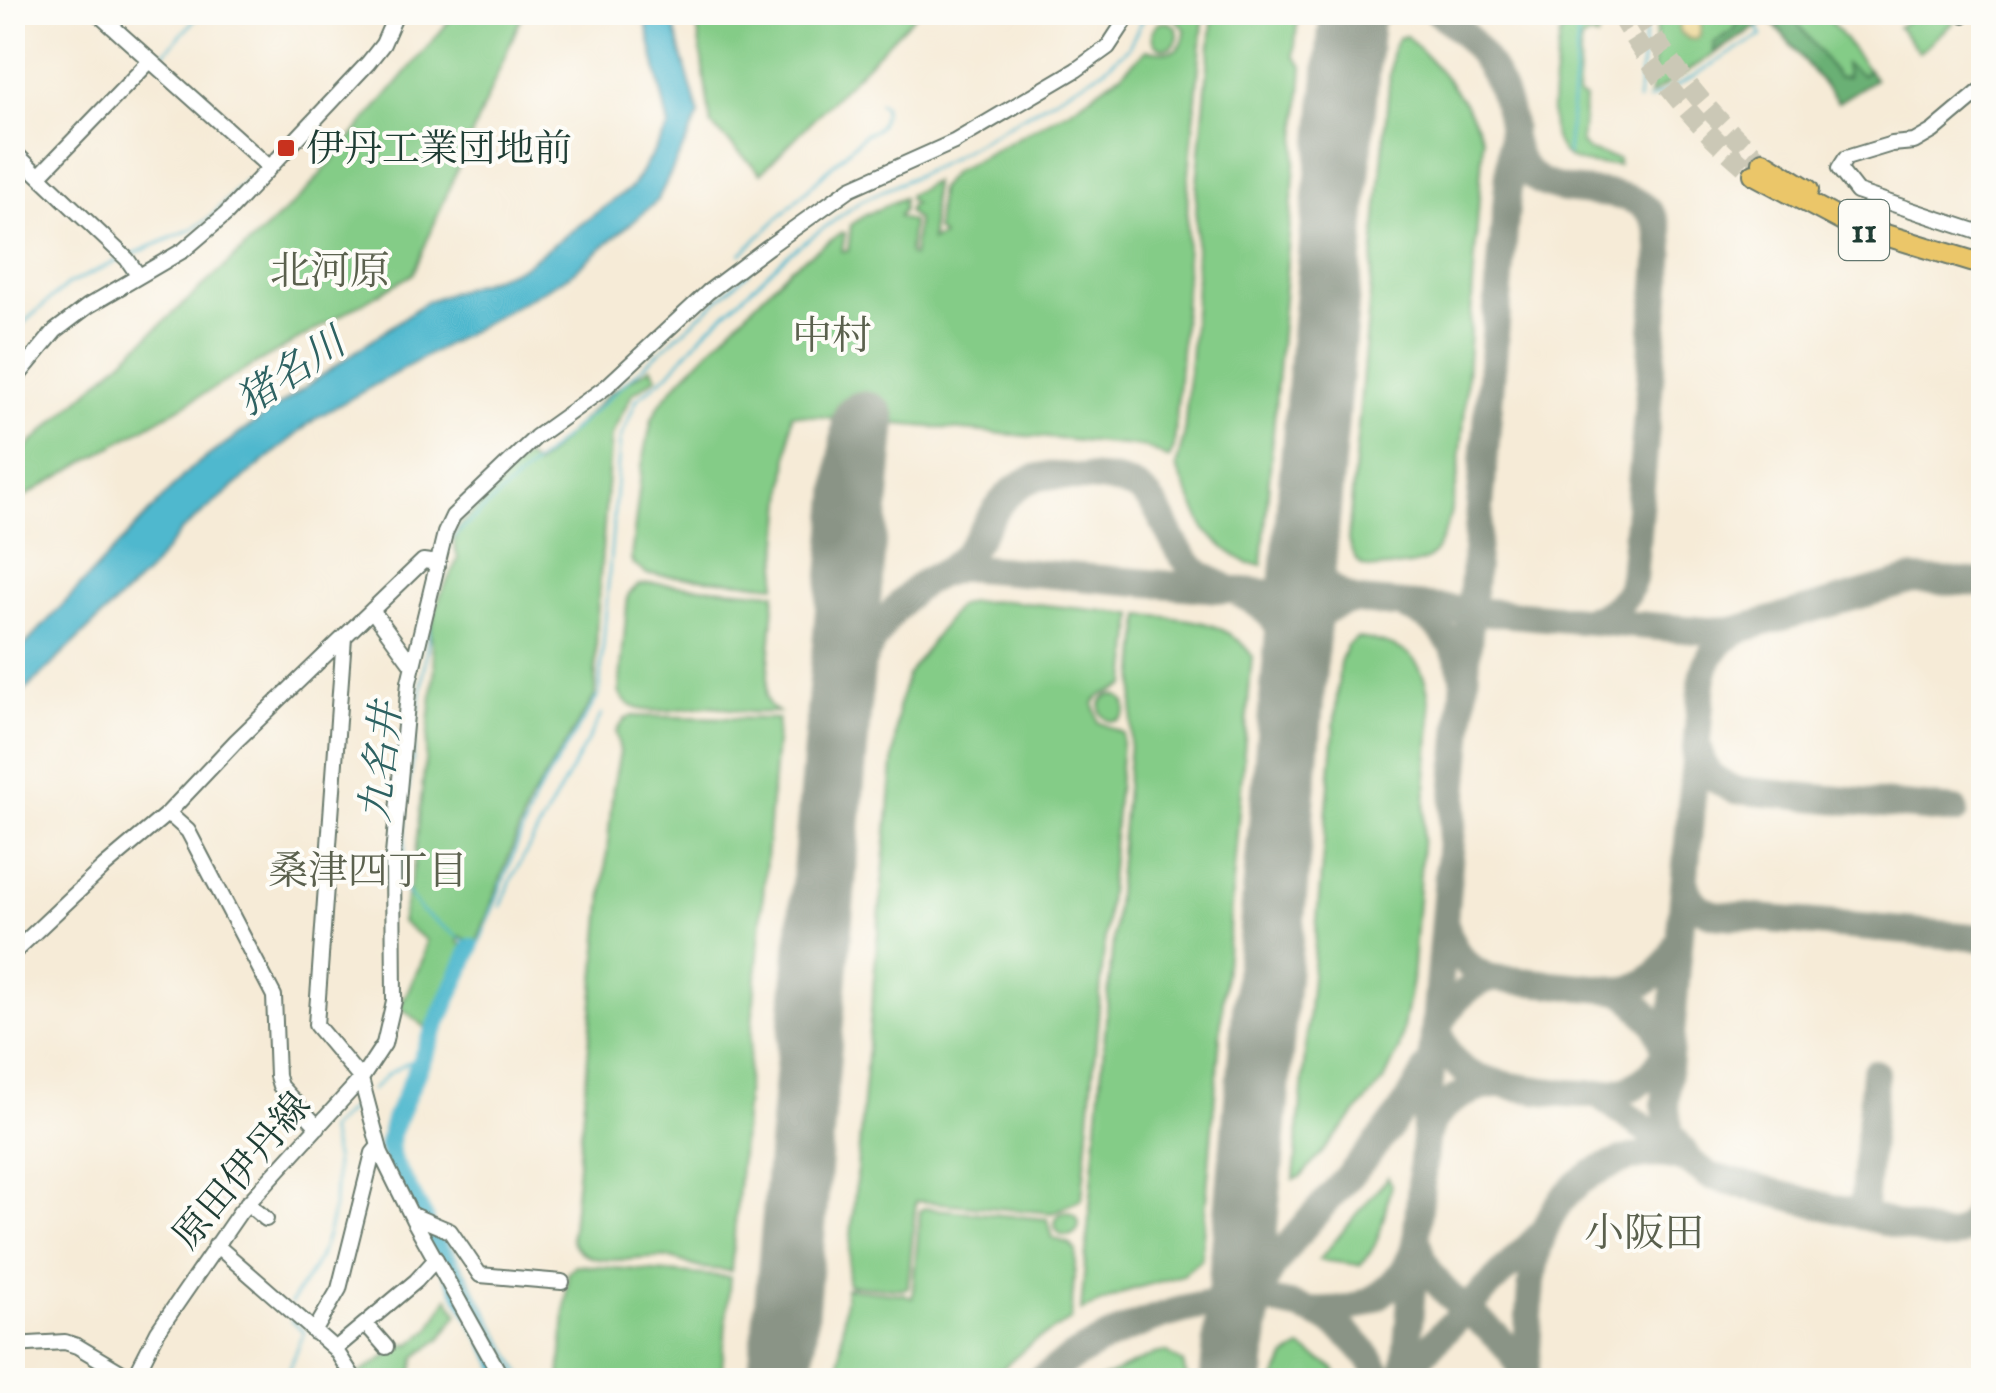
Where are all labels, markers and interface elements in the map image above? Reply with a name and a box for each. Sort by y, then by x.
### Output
place label: 伊丹工業団地前 [306,127,572,175]
marker: 伊丹工業団地前 [275,137,297,159]
road number: 11 [1839,200,1889,260]
district label: 北河原 [270,248,390,299]
district label: 中村 [792,313,872,364]
water label: 猪名川 [228,317,359,429]
water label: 九名井 [352,696,416,825]
district label: 桑津四丁目 [268,848,468,899]
street label: 原田伊丹線 [164,1084,323,1260]
district label: 小阪田 [1584,1210,1704,1261]

